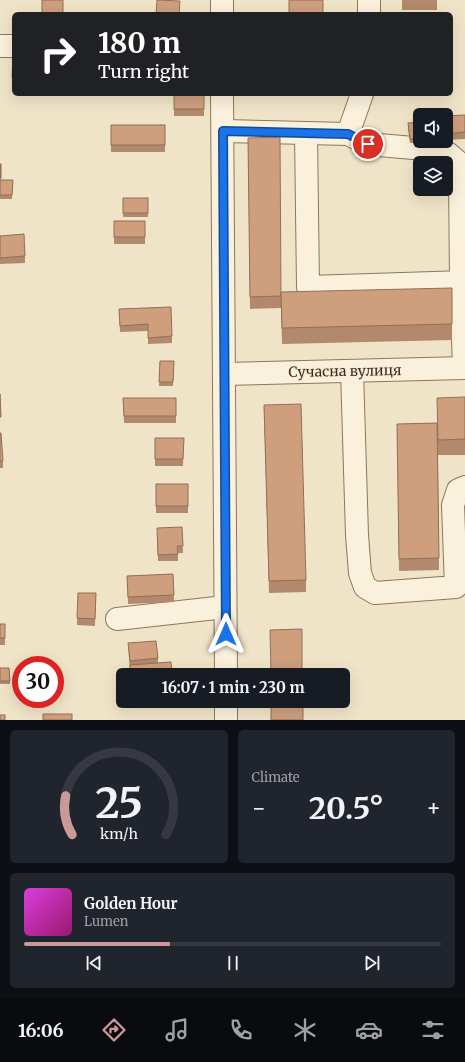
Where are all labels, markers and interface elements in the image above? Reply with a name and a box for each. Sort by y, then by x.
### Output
text: 180 m [98,25,181,61]
icon: right [32,28,84,80]
text: Turn right [98,60,189,83]
map controls [413,108,453,196]
button: sound [413,108,453,148]
pin [351,127,385,161]
icon: arrive [357,133,379,155]
button: layers [413,156,453,196]
street label: Сучасна вулиця [288,361,402,381]
position arrow [205,613,247,655]
speed limit sign: 30 [12,656,64,708]
text: 16:07 · 1 min · 230 m [161,678,305,697]
text: Climate [252,769,300,786]
text: 25 [95,776,143,828]
text: 20.5° [309,789,384,827]
text: − [252,794,266,822]
text: + [426,794,441,822]
text: km/h [100,824,138,842]
text: Golden Hour [84,894,178,913]
text: Lumen [84,913,128,930]
icon: previous [83,952,105,974]
icon: pause [222,952,244,974]
icon: next [361,952,383,974]
icon: directions [100,1016,128,1044]
icon: music [163,1016,191,1044]
icon: phone [227,1016,255,1044]
icon: climate [291,1016,319,1044]
icon: car [355,1016,383,1044]
icon: filters [419,1016,447,1044]
text: 16:06 [18,1019,64,1042]

